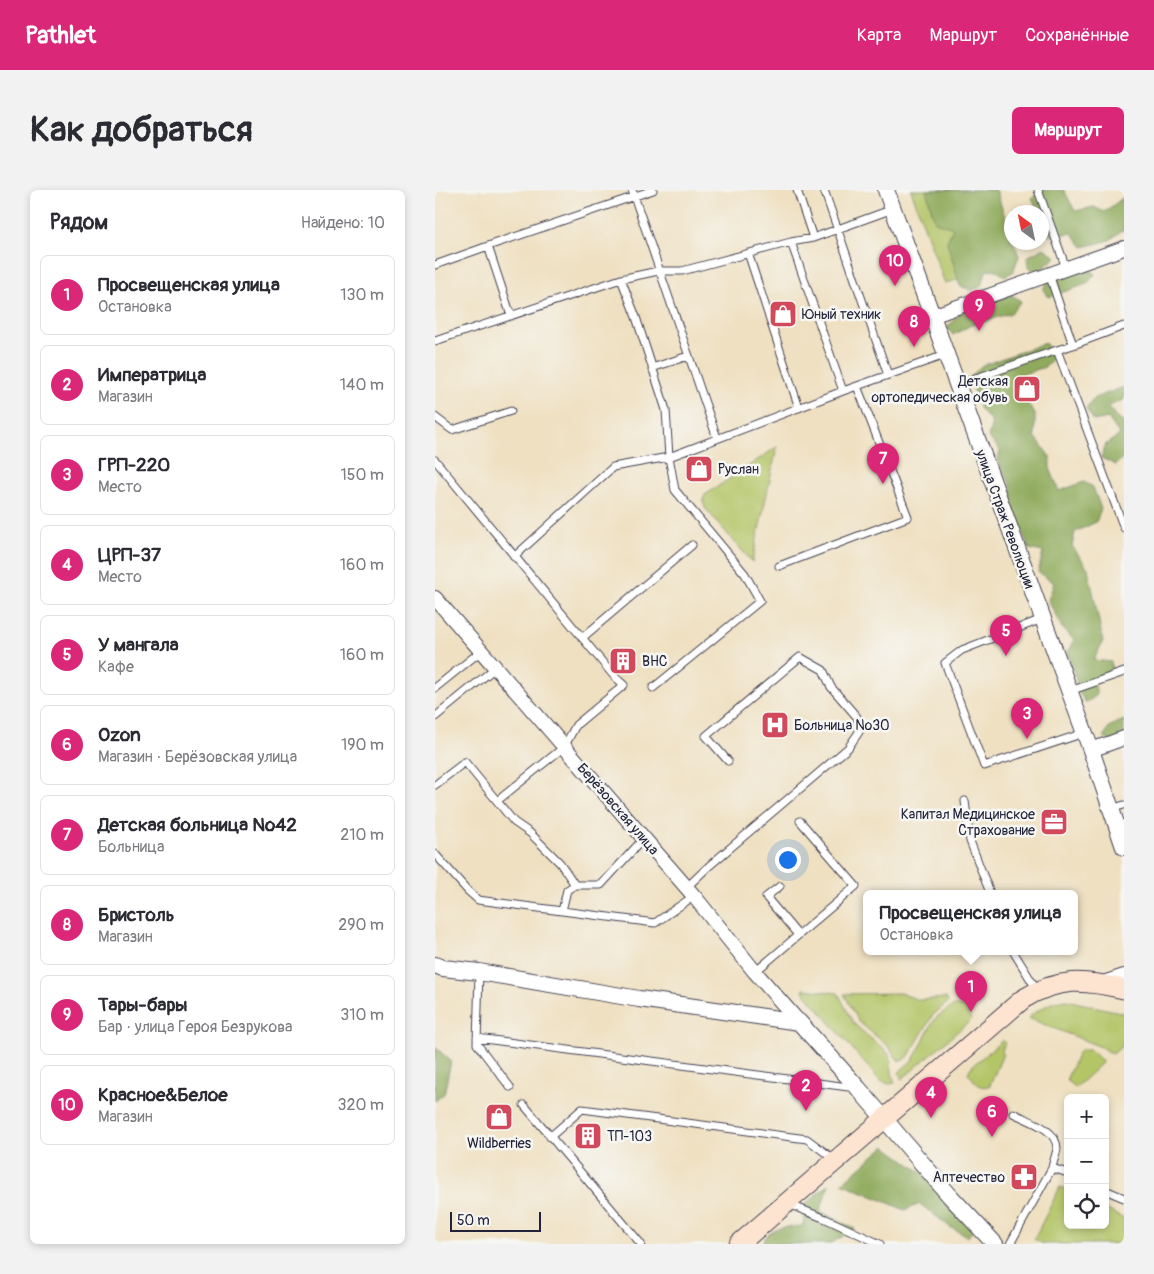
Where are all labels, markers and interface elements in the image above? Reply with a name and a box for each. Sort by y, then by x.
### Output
text: Pathlet [25,21,96,50]
text: Карта [857,24,901,47]
text: Маршрут [929,24,997,47]
text: Сохранённые [1025,24,1129,47]
button: Маршрут [1012,107,1124,154]
text: Как добраться [30,108,253,152]
north arrow [1004,205,1049,250]
text: Рядом [50,209,108,236]
text: Найдено: 10 [301,213,385,233]
pin: 10 [879,245,911,286]
text: Просвещенская улица [98,273,280,297]
text: 1 [64,285,70,305]
text: 130 m [340,285,384,305]
pin: 9 [963,290,995,331]
text: Остановка [98,297,172,317]
shop icon: Юный техник [768,299,798,329]
place label: Юный техник [802,306,881,323]
pin: 8 [898,306,930,347]
text: Императрица [98,363,206,387]
place label: Детская ортопедическая обувь [871,373,1008,406]
shop icon: Детская ортопедическая обувь [1012,374,1042,404]
text: 2 [63,375,71,395]
text: 140 m [340,375,384,395]
text: Магазин [98,387,153,407]
pin: 7 [867,443,899,484]
street label: улица Страж Революции [972,446,1038,591]
text: ГРП-220 [98,453,170,477]
shop icon: Руслан [684,454,714,484]
place label: Руслан [718,461,759,478]
text: 3 [63,465,71,485]
text: 150 m [340,465,384,485]
text: Место [98,477,142,497]
text: ЦРП-37 [98,543,161,567]
text: 4 [62,555,72,575]
text: 160 m [340,555,384,575]
text: Место [98,567,142,587]
pin: 5 [990,615,1022,656]
text: У мангала [98,633,179,657]
text: 5 [63,645,71,665]
text: 160 m [340,645,384,665]
building icon: ВНС [608,646,638,676]
place label: ВНС [642,653,668,670]
text: Кафе [98,657,134,677]
pin: 3 [1011,698,1043,739]
hospital icon: Больница №30 [760,710,790,740]
place label: Больница №30 [794,717,890,734]
text: Ozon [98,723,141,747]
text: 6 [62,735,72,755]
text: 190 m [341,735,384,755]
text: Магазин · Берёзовская улица [98,747,297,767]
street label: Берёзовская улица [574,760,662,858]
place label: Капитал Медицинское Страхование [901,806,1035,839]
office icon: Капитал Медицинское Страхование [1039,807,1069,837]
text: Детская больница №42 [98,813,297,837]
text: 7 [63,825,71,845]
text: 210 m [340,825,384,845]
text: Больница [98,837,165,857]
your location [775,847,801,873]
popup [863,890,1078,955]
text: Просвещенская улица [880,901,1061,925]
text: Бристоль [98,903,175,927]
text: 8 [63,915,71,935]
text: 290 m [338,915,384,935]
text: Остановка [880,925,953,945]
text: Магазин [98,927,153,947]
pin: 1 [955,971,987,1012]
text: Тары-бары [98,993,188,1017]
text: 9 [63,1005,71,1025]
text: 310 m [340,1005,384,1025]
text: Бар · улица Героя Безрукова [98,1017,292,1037]
pin: 2 [790,1070,822,1111]
pin: 4 [915,1077,947,1118]
text: Красное&Белое [98,1083,228,1107]
map controls [1064,1094,1109,1229]
button: + [1064,1094,1109,1139]
text: 10 [58,1095,76,1115]
text: 320 m [338,1095,384,1115]
pin: 6 [976,1096,1008,1137]
shop icon: Wildberries [484,1102,514,1132]
text: Магазин [98,1107,153,1127]
building icon: ТП-103 [573,1121,603,1151]
place label: ТП-103 [607,1128,652,1145]
place label: Wildberries [467,1135,532,1152]
button: − [1064,1139,1109,1184]
pharmacy icon: Аптечество [1009,1162,1039,1192]
place label: Аптечество [933,1169,1005,1186]
button: locate [1064,1184,1109,1229]
scale bar [450,1209,541,1232]
text: 50 m [457,1212,490,1229]

